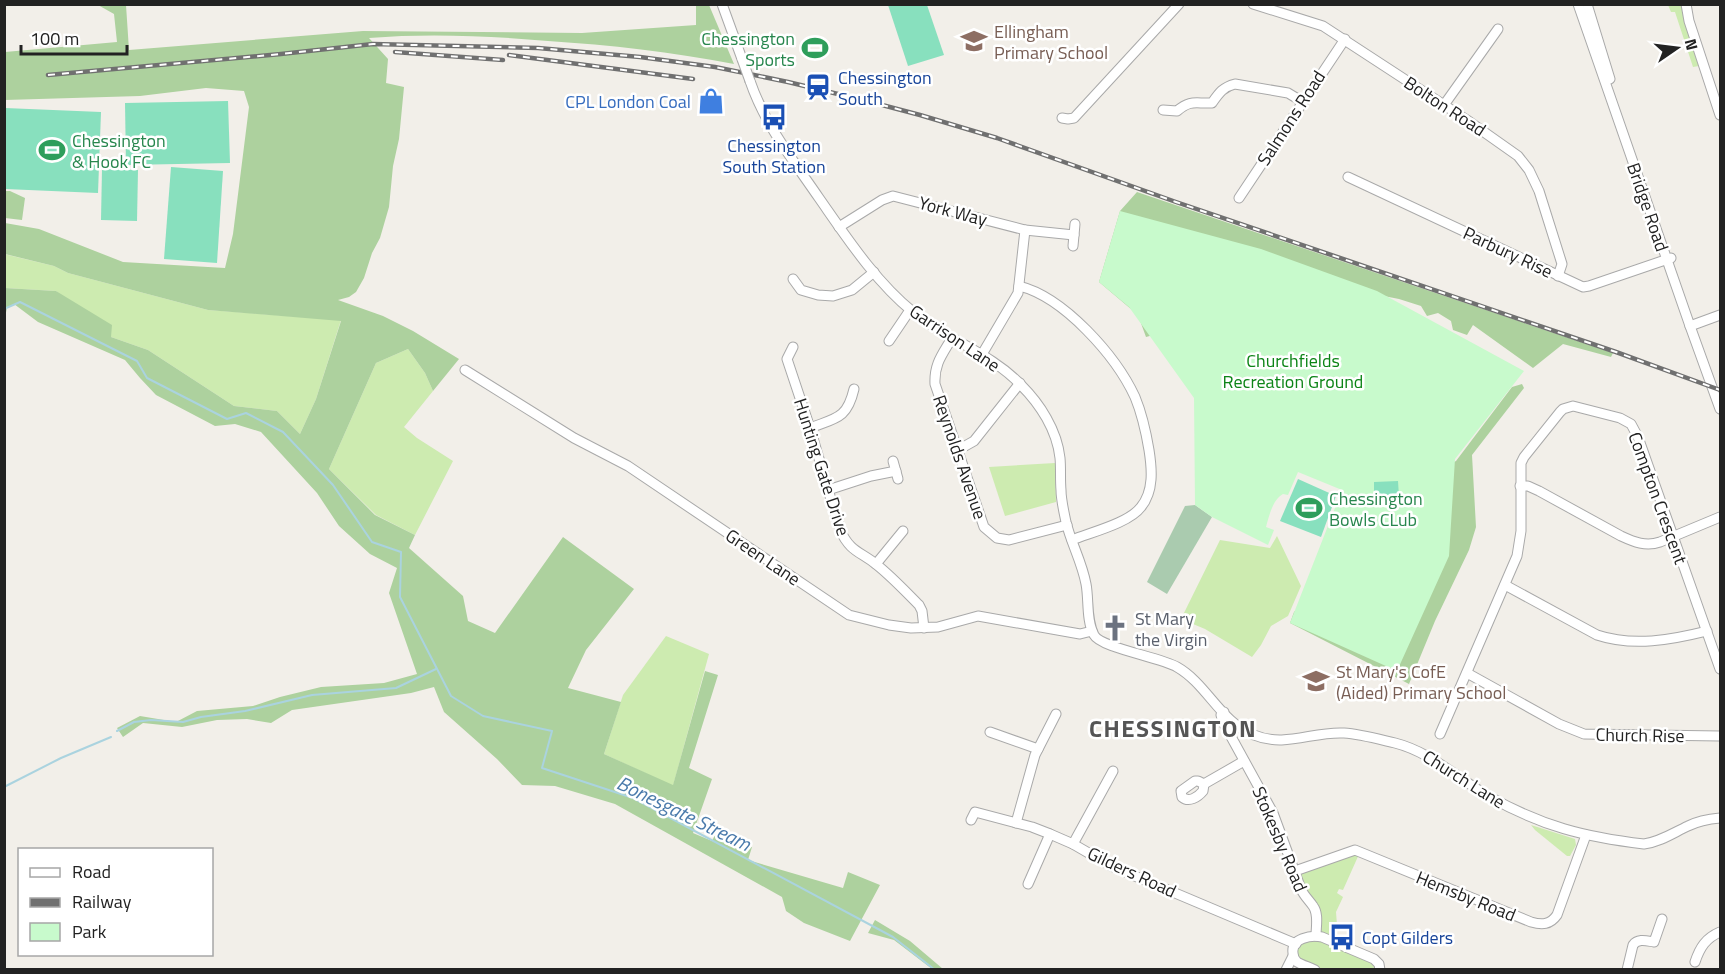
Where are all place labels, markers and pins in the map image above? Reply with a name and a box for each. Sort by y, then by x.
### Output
place label: Ellingham Primary School [994,18,1108,66]
place label: Chessington Sports [701,25,795,73]
school or university icon: Ellingham Primary School [959,26,989,56]
sports icon: Chessington Sports [800,33,830,63]
place label: Chessington South [838,64,932,112]
station icon: Chessington South [803,72,833,102]
shop icon: CPL London Coal [696,86,726,116]
place label: CPL London Coal [565,88,691,115]
bus stop icon: Chessington South Station [759,102,789,132]
place label: Chessington & Hook FC [72,127,166,175]
place label: Chessington South Station [722,132,826,180]
sports icon: Chessington & Hook FC [37,135,67,165]
place label: Chessington Bowls CLub [1329,485,1423,533]
sports icon: Chessington Bowls CLub [1294,493,1324,523]
place label: St Mary the Virgin [1135,605,1207,653]
church icon: St Mary the Virgin [1100,613,1130,643]
place label: St Mary's CofE (Aided) Primary School [1336,658,1507,706]
school or university icon: St Mary's CofE (Aided) Primary School [1301,666,1331,696]
bus stop icon: Copt Gilders [1327,922,1357,952]
place label: Copt Gilders [1362,924,1453,951]

